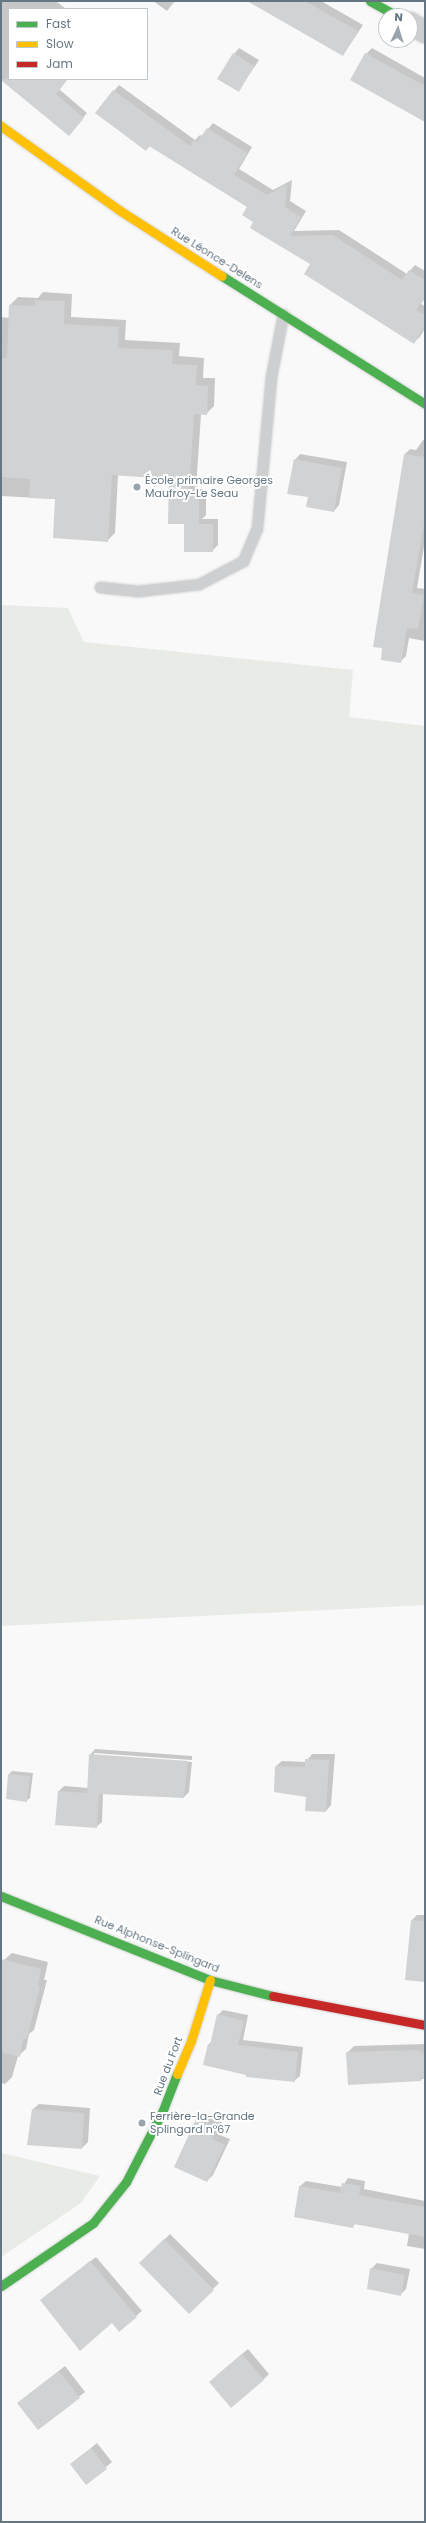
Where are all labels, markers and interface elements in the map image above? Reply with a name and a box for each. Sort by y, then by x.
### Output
legend [8,8,148,80]
north arrow [378,8,418,48]
text: N [394,9,403,25]
text: Fast [46,15,71,32]
text: Slow [46,35,74,52]
text: Jam [46,55,73,72]
street label: Rue Léonce-Delens [169,224,265,292]
place label: École primaire Georges Maufroy-Le Seau [145,474,273,500]
marker: École primaire Georges Maufroy-Le Seau [132,482,142,492]
street label: Rue Alphonse-Splingard [93,1913,221,1975]
street label: Rue du Fort [151,2035,185,2097]
place label: Ferrière-la-Grande Splingard n°67 [150,2110,255,2136]
marker: Ferrière-la-Grande Splingard n°67 [137,2118,147,2128]

